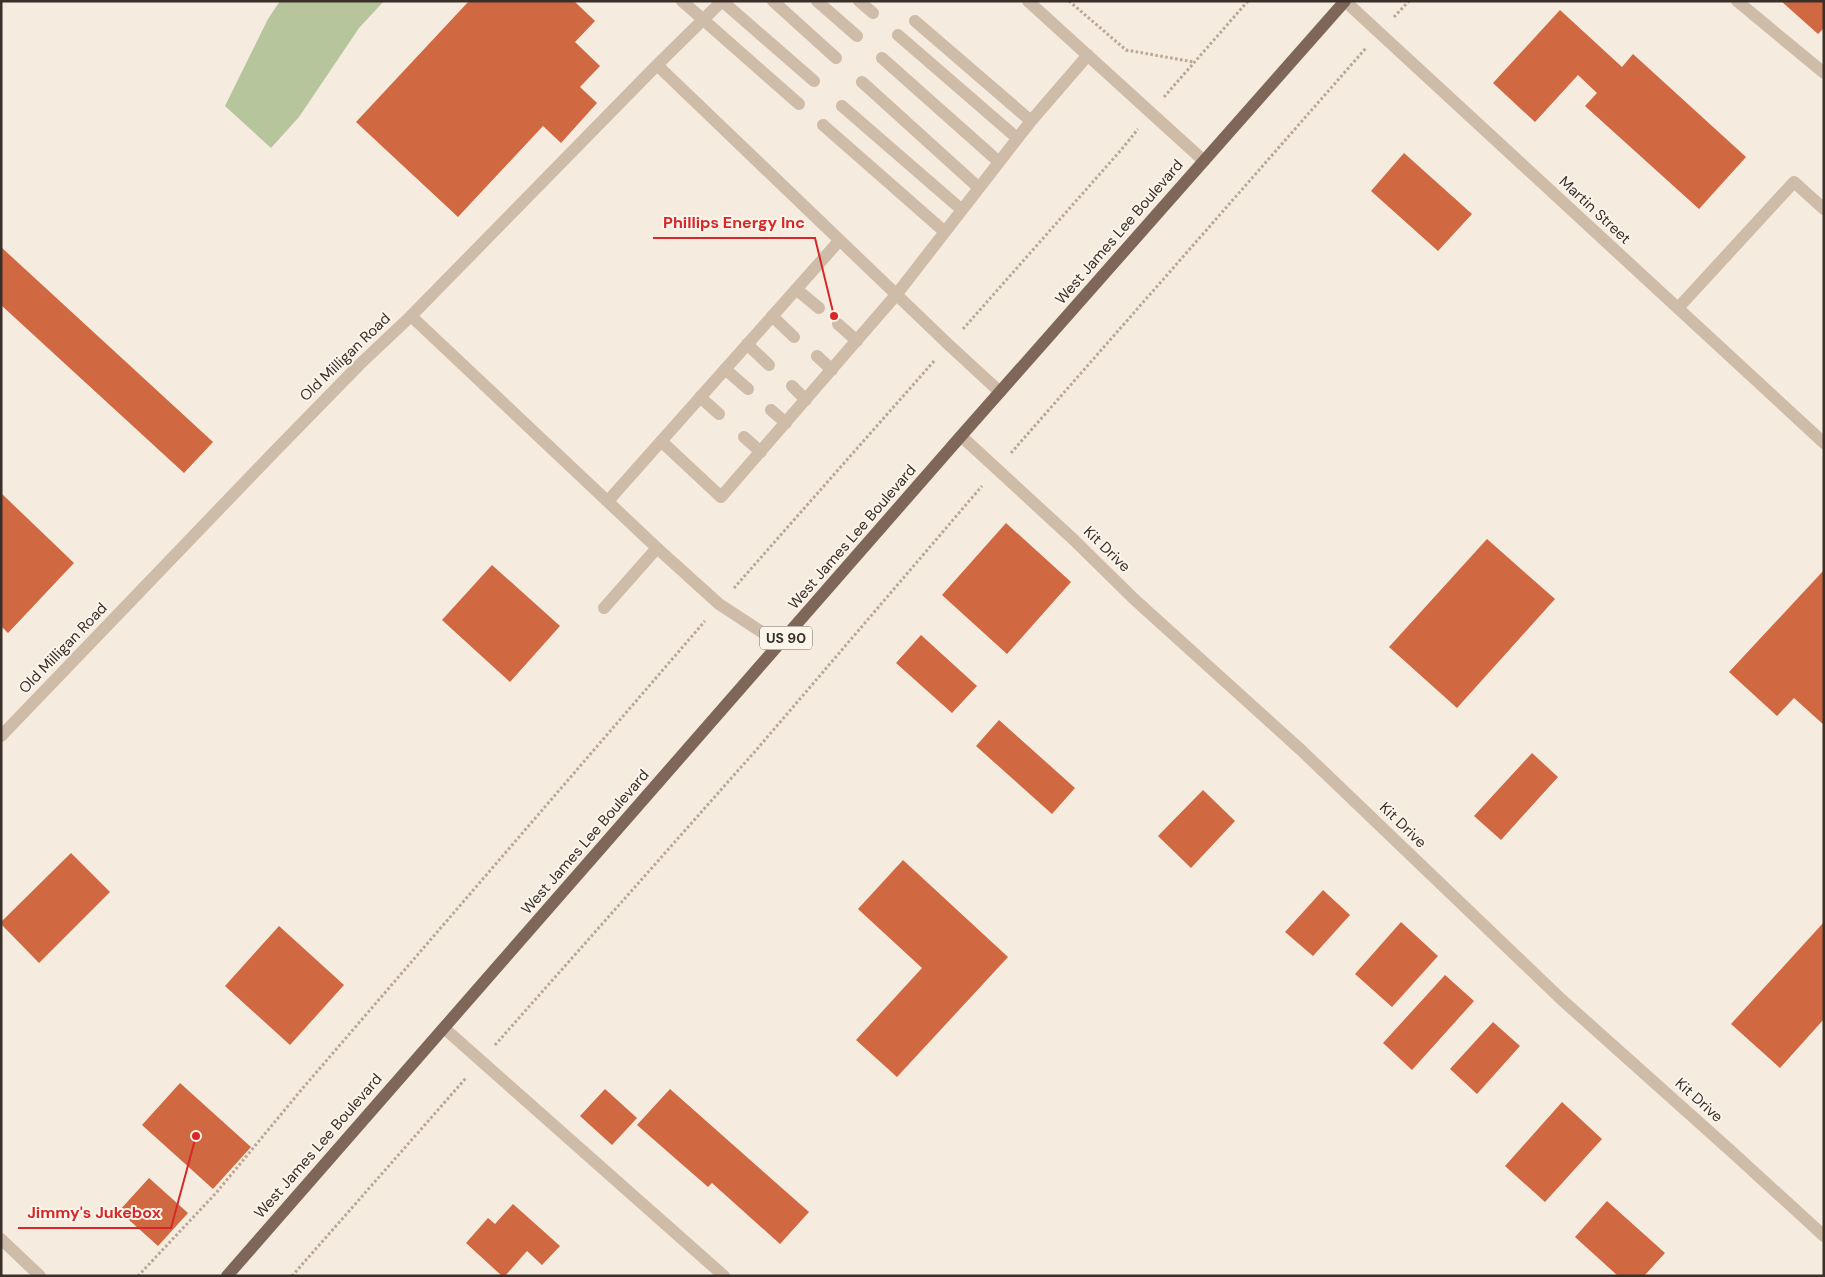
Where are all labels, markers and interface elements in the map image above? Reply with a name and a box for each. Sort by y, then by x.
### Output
street label: West James Lee Boulevard [1051,155,1187,309]
street label: Martin Street [1555,172,1635,248]
callout: Phillips Energy Inc [653,207,815,238]
text: Phillips Energy Inc [663,212,805,233]
street label: Old Milligan Road [295,309,395,405]
street label: West James Lee Boulevard [784,460,920,614]
street label: Kit Drive [1079,522,1135,576]
street label: Old Milligan Road [15,598,111,698]
road number: US 90 [760,626,812,650]
street label: West James Lee Boulevard [517,765,653,919]
street label: Kit Drive [1375,798,1431,852]
street label: West James Lee Boulevard [250,1069,386,1223]
street label: Kit Drive [1671,1073,1727,1127]
callout: Jimmy's Jukebox [18,1197,171,1228]
text: Jimmy's Jukebox [27,1202,161,1223]

